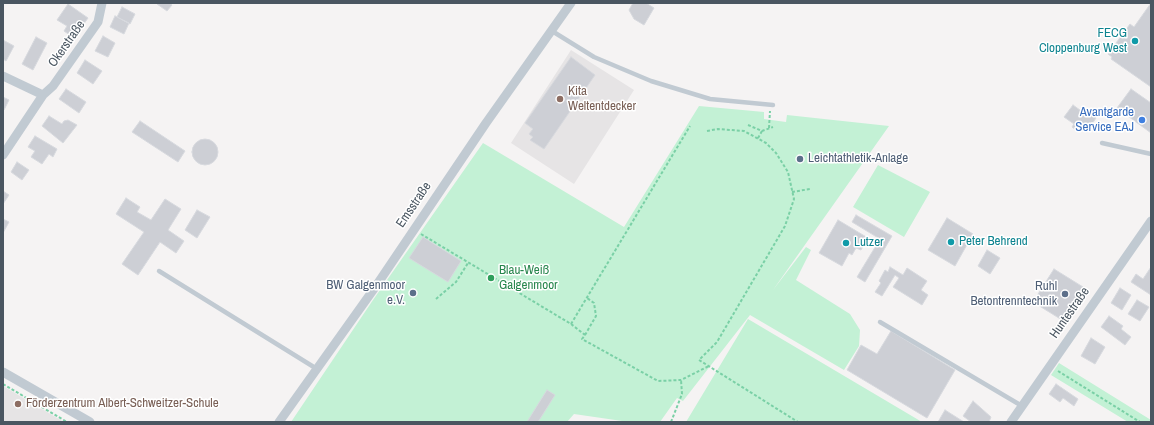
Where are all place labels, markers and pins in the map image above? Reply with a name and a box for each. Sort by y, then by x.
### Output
place label: FECG Cloppenburg West [1039,26,1127,57]
marker: FECG Cloppenburg West [1130,36,1140,46]
place label: Kita Weltentdecker [568,84,636,115]
marker: Kita Weltentdecker [555,94,565,104]
place label: Avantgarde Service EAJ [1075,105,1134,136]
marker: Avantgarde Service EAJ [1137,115,1147,125]
place label: Leichtathletik-Anlage [808,151,908,167]
marker: Leichtathletik-Anlage [795,154,805,164]
place label: Peter Behrend [959,234,1028,250]
place label: Lutzer [854,235,884,251]
marker: Peter Behrend [946,237,956,247]
marker: Lutzer [841,238,851,248]
place label: Blau-Weiß Galgenmoor [499,263,558,294]
marker: Blau-Weiß Galgenmoor [486,273,496,283]
place label: BW Galgenmoor e.V. [326,278,405,309]
place label: Ruhl Betontrenntechnik [970,279,1057,310]
marker: BW Galgenmoor e.V. [408,288,418,298]
marker: Ruhl Betontrenntechnik [1060,289,1070,299]
place label: Förderzentrum Albert-Schweitzer-Schule [26,396,219,412]
marker: Förderzentrum Albert-Schweitzer-Schule [13,399,23,409]

